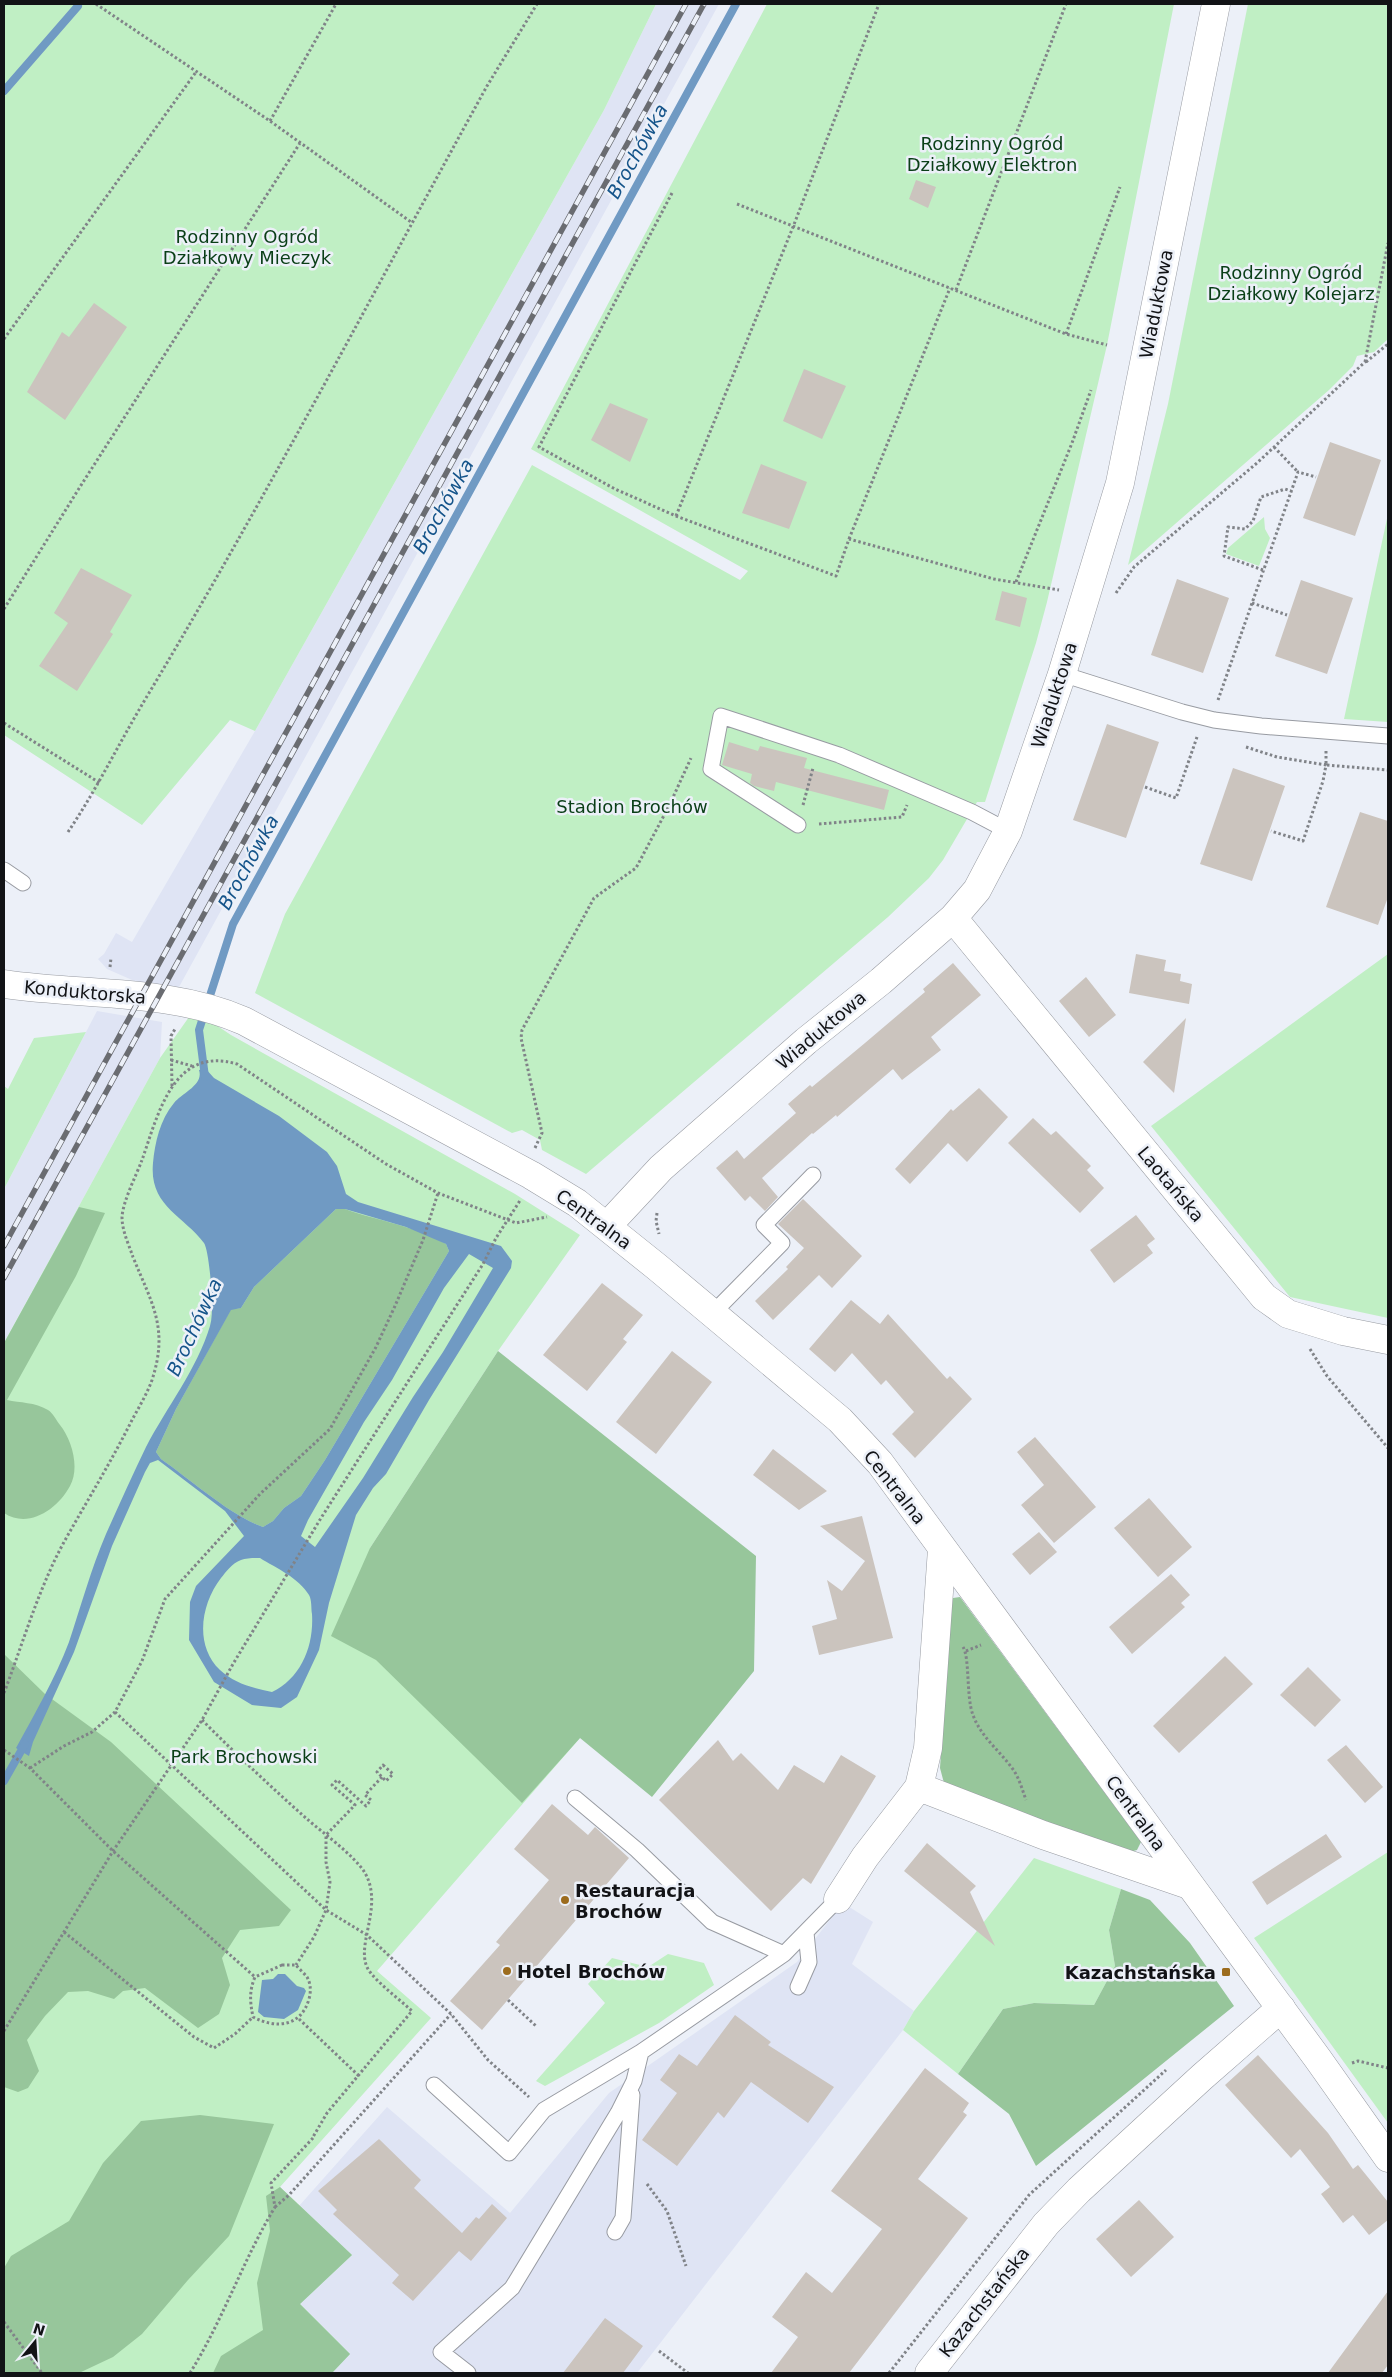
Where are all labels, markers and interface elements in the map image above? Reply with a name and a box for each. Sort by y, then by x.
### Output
water label: Brochówka [602,100,672,202]
park label: Rodzinny Ogród Działkowy Elektron [907,133,1077,175]
park label: Rodzinny Ogród Działkowy Mieczyk [163,226,332,268]
street label: Wiaduktowa [1135,248,1177,360]
park label: Rodzinny Ogród Działkowy Kolejarz [1207,262,1375,304]
water label: Brochówka [408,455,478,557]
street label: Wiaduktowa [1027,639,1081,751]
park label: Stadion Brochów [556,796,708,817]
water label: Brochówka [213,811,283,913]
street label: Konduktorska [23,976,147,1008]
street label: Wiaduktowa [772,986,870,1074]
street label: Laotańska [1133,1142,1209,1226]
street label: Centralna [552,1185,636,1253]
water label: Brochówka [162,1275,226,1379]
street label: Centralna [860,1446,930,1528]
park label: Park Brochowski [171,1746,317,1767]
street label: Centralna [1102,1771,1170,1855]
place label: Restauracja Brochów [575,1880,695,1922]
marker: Restauracja Brochów [559,1894,571,1906]
place label: Hotel Brochów [517,1961,665,1982]
place label: Kazachstańska [1065,1962,1216,1983]
marker: Hotel Brochów [501,1965,513,1977]
marker: Kazachstańska [1220,1966,1232,1978]
street label: Kazachstańska [935,2243,1033,2361]
north arrow [10,2317,60,2367]
text: N [31,2320,47,2339]

